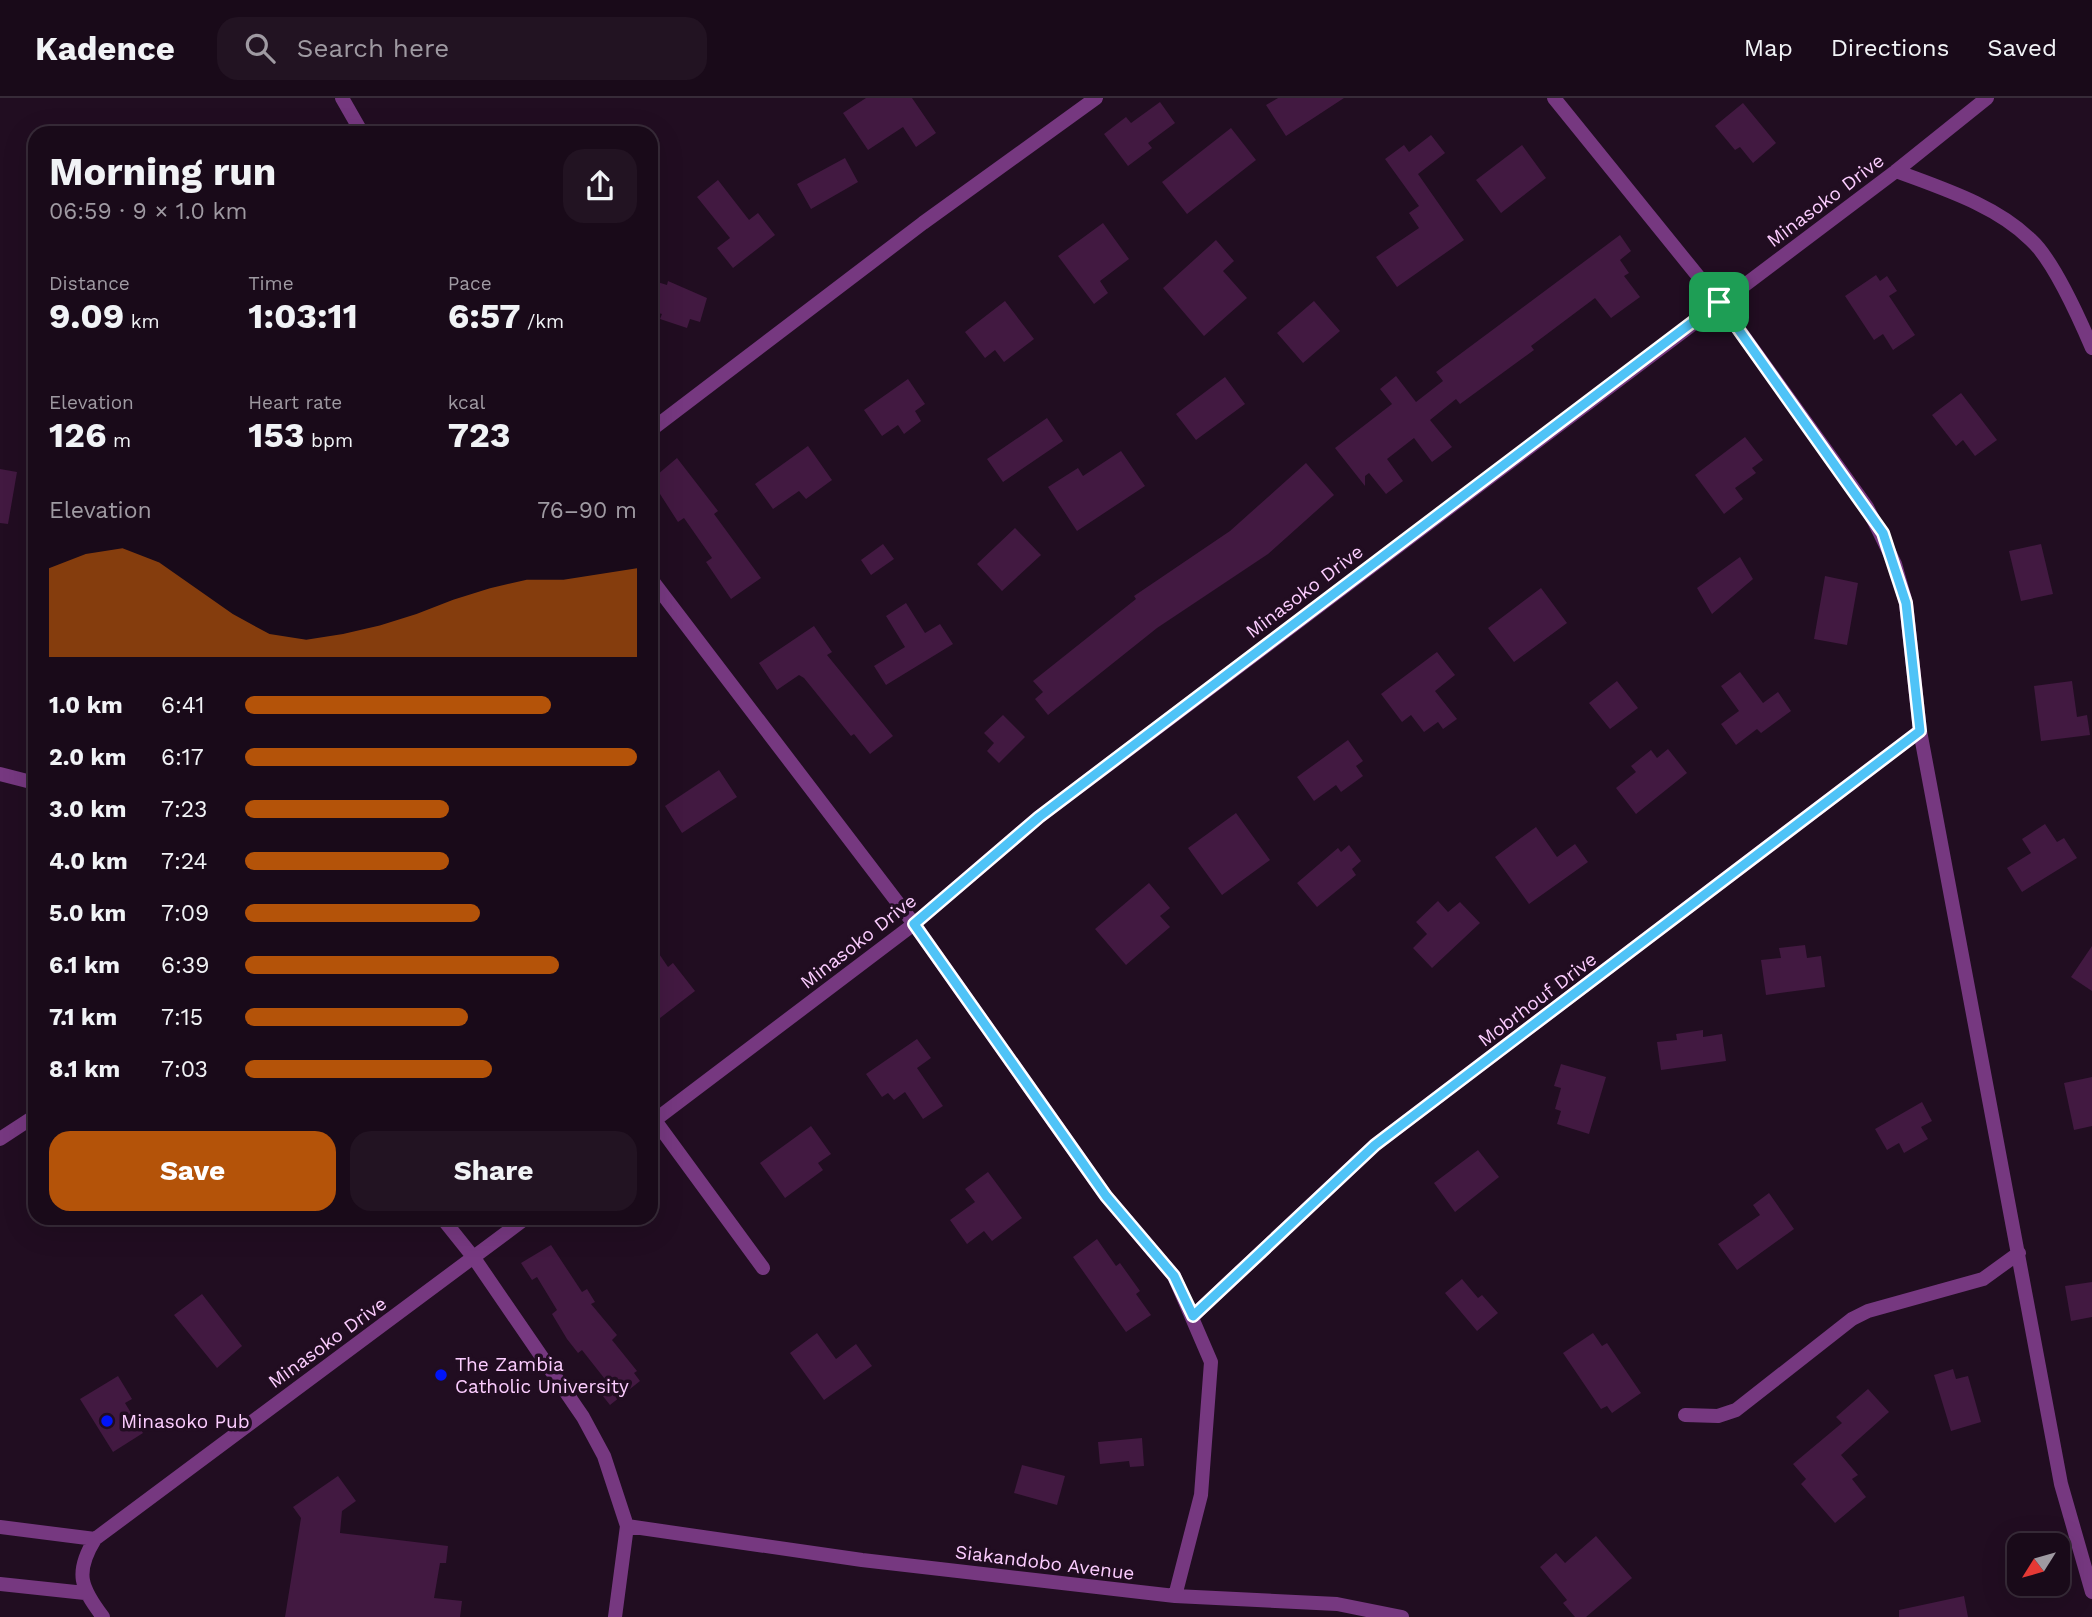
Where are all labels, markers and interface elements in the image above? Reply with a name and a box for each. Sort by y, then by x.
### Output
search box [217,17,707,80]
text: Kadence [35,29,175,68]
icon: search [241,29,279,67]
text: Search here [297,33,449,63]
text: Map [1744,34,1793,62]
text: Directions [1831,34,1949,62]
text: Saved [1987,34,2057,62]
button: share [563,149,637,223]
street label: Minasoko Drive [1762,149,1888,252]
text: Morning run [49,150,276,194]
text: 06:59 · 9 × 1.0 km [49,198,248,225]
text: Distance [49,272,130,295]
text: Time [248,272,294,295]
text: Pace [448,272,492,295]
pin [1689,272,1749,332]
icon: arrive [1700,283,1738,321]
text: 9.09 [49,295,124,337]
text: 1:03:11 [248,295,358,337]
text: 6:57 [448,295,520,337]
text: km [124,310,160,333]
text: /km [520,310,564,333]
text: Elevation [49,391,134,414]
text: Heart rate [248,391,342,414]
text: kcal [448,391,485,414]
text: 126 [49,414,107,456]
text: 153 [248,414,305,456]
text: 723 [448,414,511,456]
text: m [107,429,131,452]
text: bpm [305,429,353,452]
text: Elevation [49,497,152,524]
text: 76–90 m [537,497,637,524]
street label: Minasoko Drive [1241,540,1367,643]
text: 1.0 km [49,692,123,719]
text: 6:41 [161,692,204,719]
text: 2.0 km [49,744,127,771]
text: 6:17 [161,744,204,771]
text: 3.0 km [49,796,126,823]
text: 7:23 [161,796,208,823]
text: 4.0 km [49,848,128,875]
text: 7:24 [161,848,207,875]
street label: Minasoko Drive [796,889,921,994]
text: 5.0 km [49,900,126,927]
text: 7:09 [161,900,209,927]
street label: Mobrhouf Drive [1473,947,1601,1051]
text: 6.1 km [49,952,120,979]
text: 6:39 [161,952,209,979]
text: 7.1 km [49,1004,117,1031]
text: 7:15 [161,1004,203,1031]
text: 8.1 km [49,1056,120,1083]
text: 7:03 [161,1056,208,1083]
button: Save [49,1131,336,1211]
button: Share [350,1131,637,1211]
street label: Minasoko Drive [264,1292,391,1393]
place label: The Zambia Catholic University [455,1353,629,1398]
marker: The Zambia Catholic University [433,1367,449,1383]
place label: Minasoko Pub [121,1410,250,1433]
marker: Minasoko Pub [99,1413,115,1429]
north arrow [2007,1533,2070,1596]
map controls [2007,1533,2070,1596]
street label: Siakandobo Avenue [954,1540,1136,1585]

